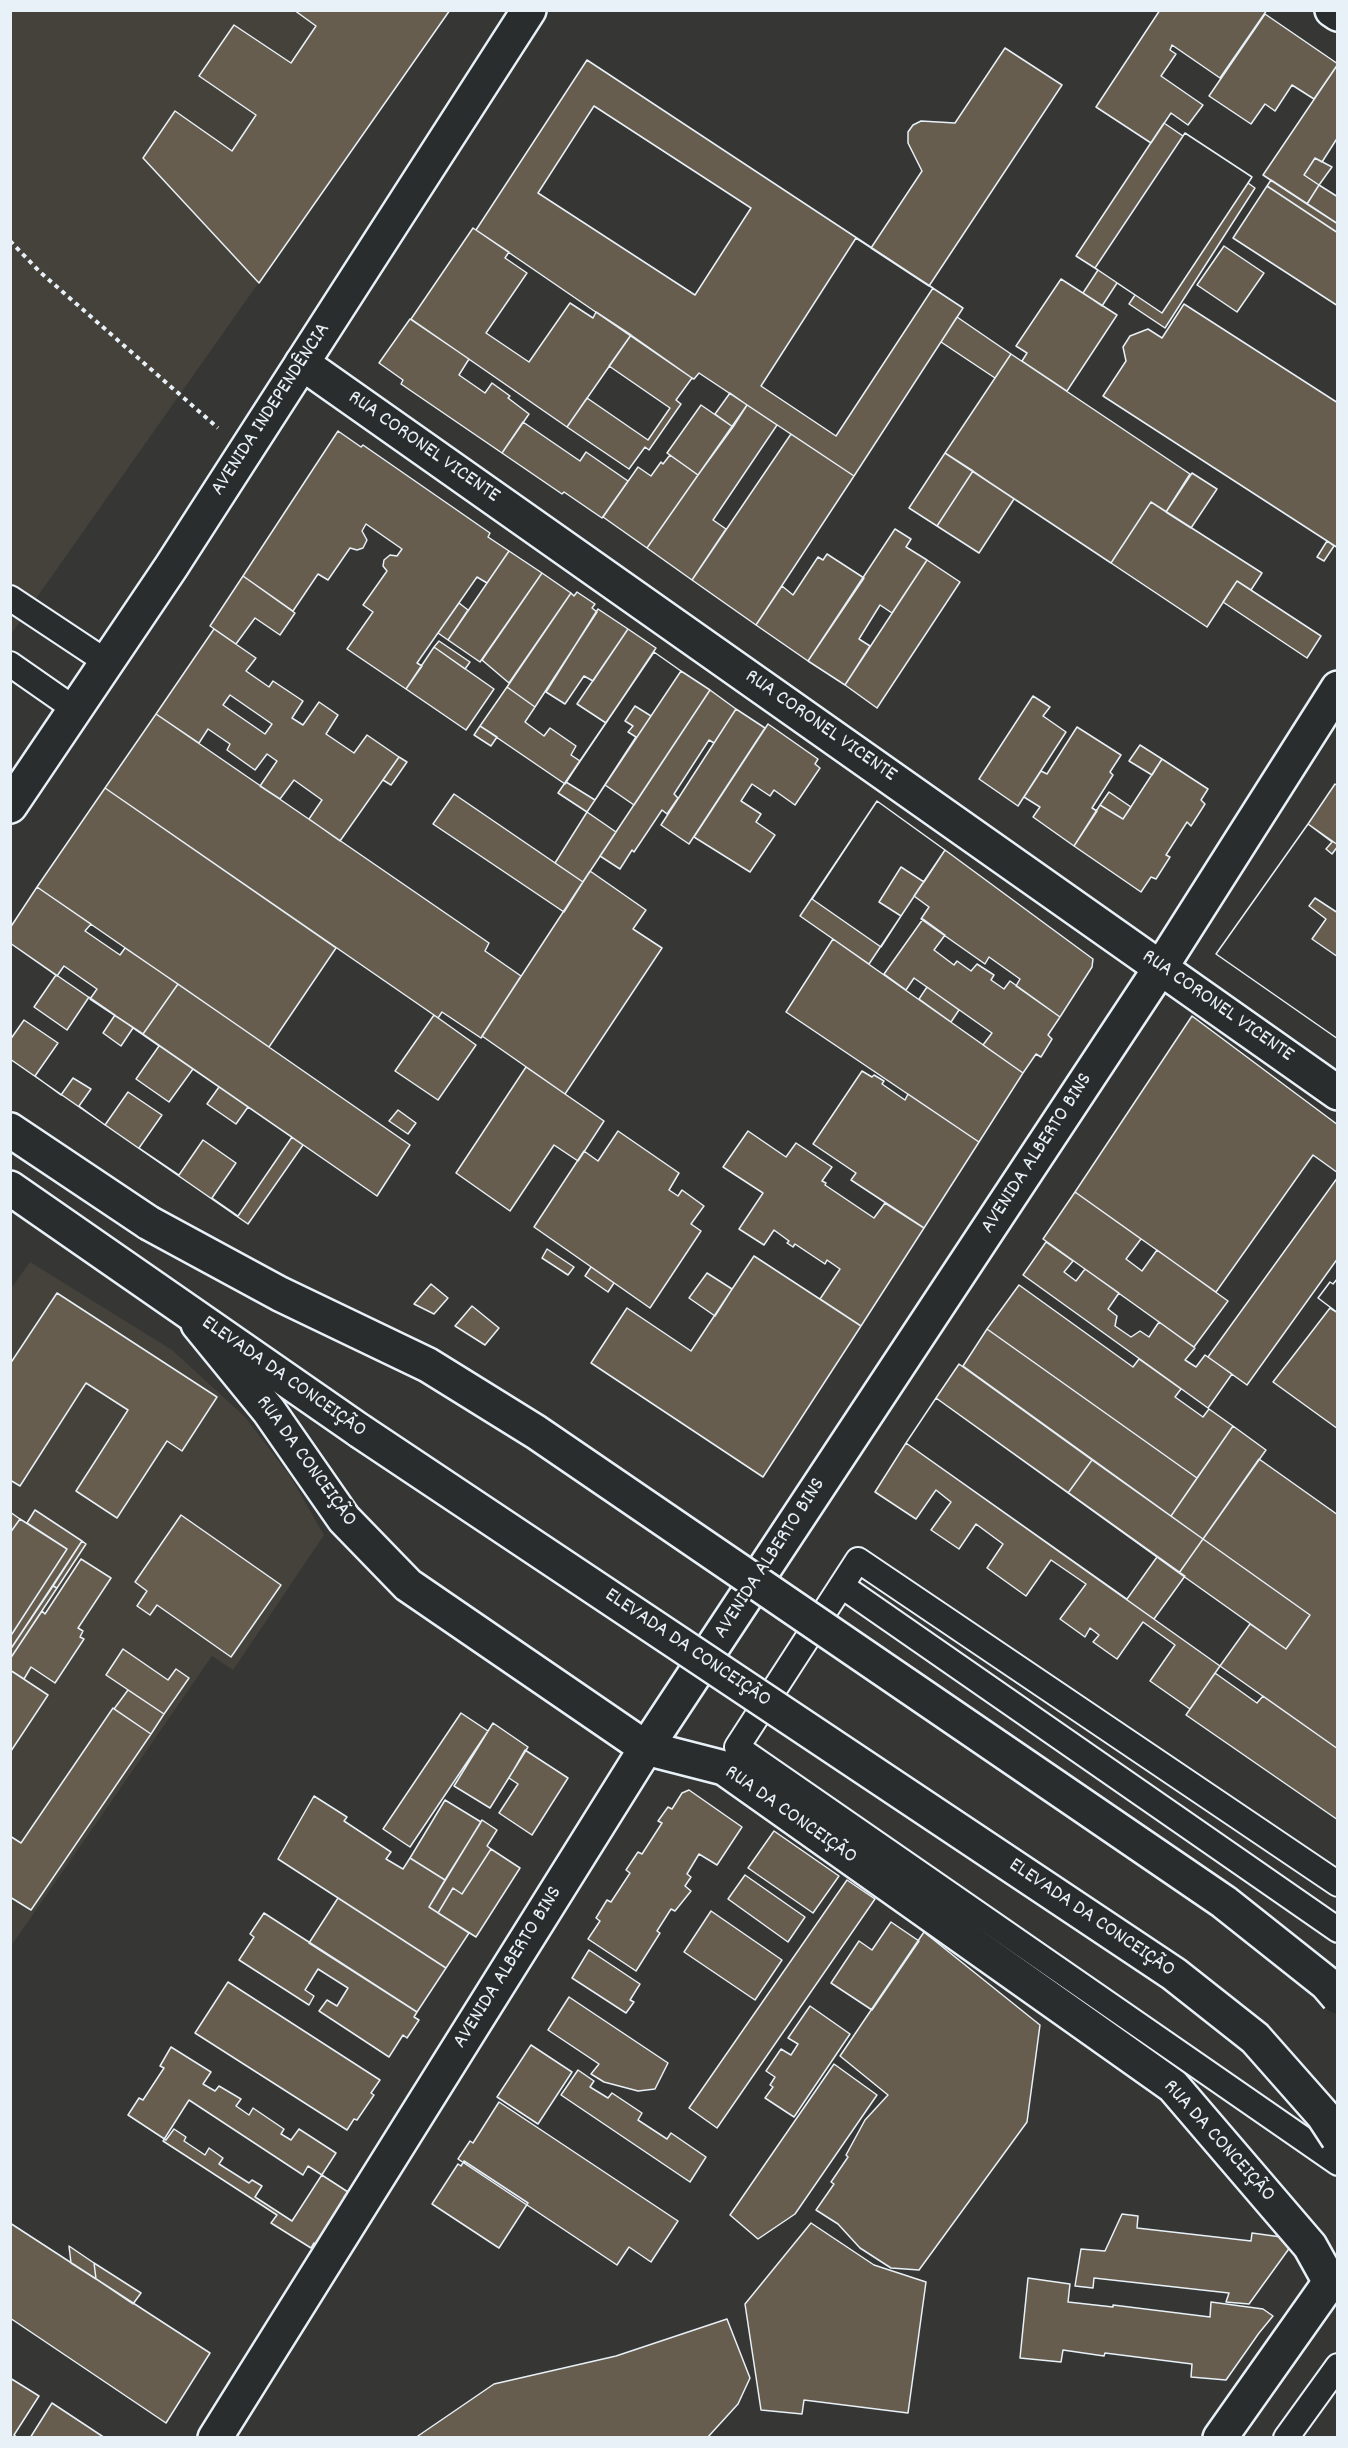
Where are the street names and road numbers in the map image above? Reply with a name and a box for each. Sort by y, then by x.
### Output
street label: AVENIDA INDEPENDÊNCIA [207,319,337,501]
street label: RUA CORONEL VICENTE [342,386,504,510]
street label: RUA CORONEL VICENTE [739,665,901,789]
street label: RUA CORONEL VICENTE [1136,945,1298,1069]
street label: AVENIDA ALBERTO BINS [977,1069,1099,1239]
street label: ELEVADA DA CONCEIÇÃO [196,1312,370,1444]
street label: RUA DA CONCEIÇÃO [249,1392,361,1532]
street label: AVENIDA ALBERTO BINS [710,1474,832,1644]
street label: ELEVADA DA CONCEIÇÃO [599,1584,775,1714]
street label: RUA DA CONCEIÇÃO [719,1761,861,1871]
street label: ELEVADA DA CONCEIÇÃO [1003,1854,1179,1984]
street label: AVENIDA ALBERTO BINS [449,1882,569,2054]
street label: RUA DA CONCEIÇÃO [1157,2076,1279,2208]

